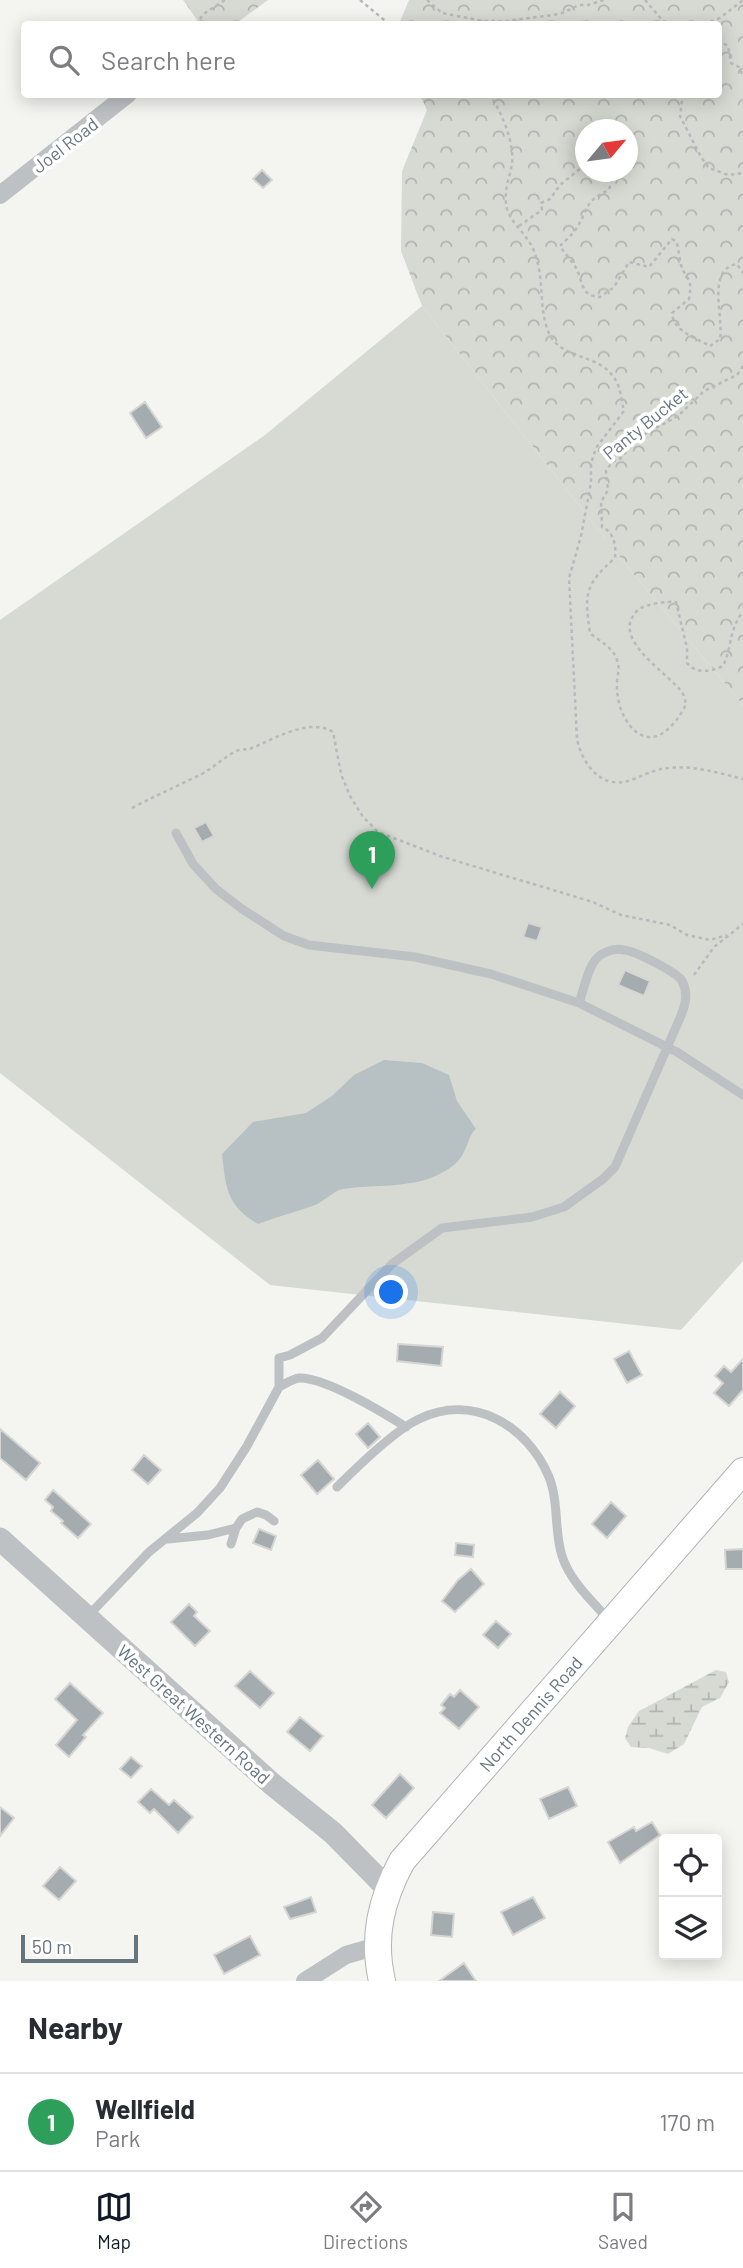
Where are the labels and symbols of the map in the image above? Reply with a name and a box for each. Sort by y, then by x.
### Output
street label: Joel Road [28,113,102,177]
north arrow [575,119,638,182]
street label: Panty Bucket [598,382,692,464]
pin: 1 [349,831,395,889]
your location [374,1275,408,1309]
street label: West Great Western Road [113,1640,275,1788]
street label: North Dennis Road [474,1652,587,1776]
scale bar [21,1932,138,1964]

